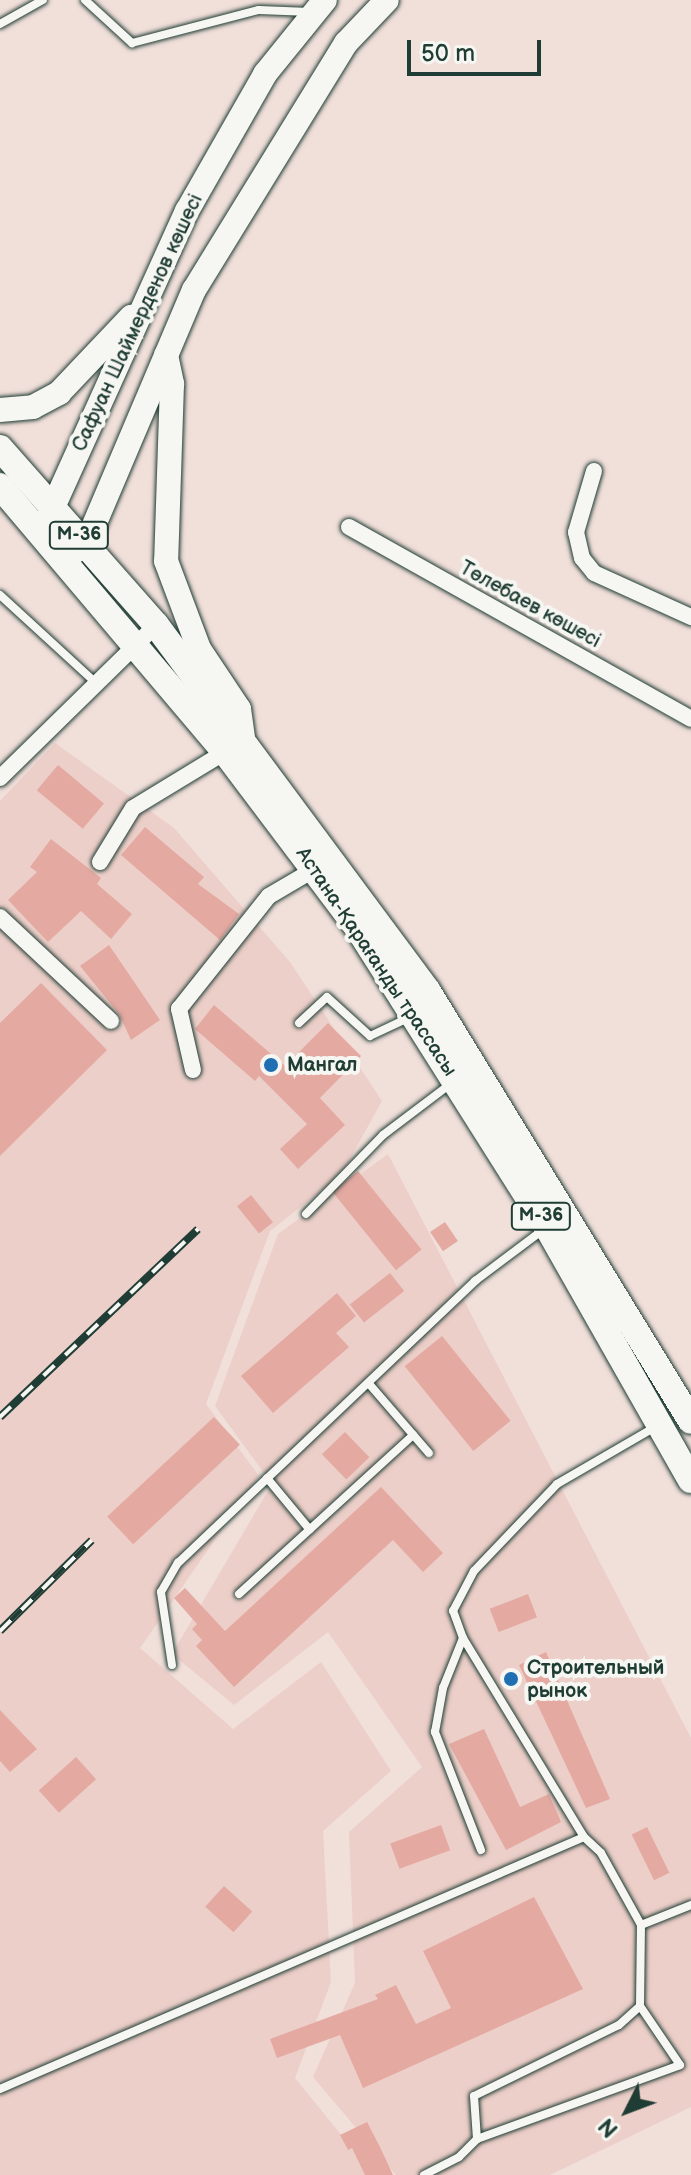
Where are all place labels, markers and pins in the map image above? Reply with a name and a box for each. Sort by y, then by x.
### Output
place label: Мангал [287,1053,357,1077]
marker: Мангал [262,1056,280,1074]
place label: Строительный рынок [527,1656,664,1703]
marker: Строительный рынок [502,1670,520,1688]

